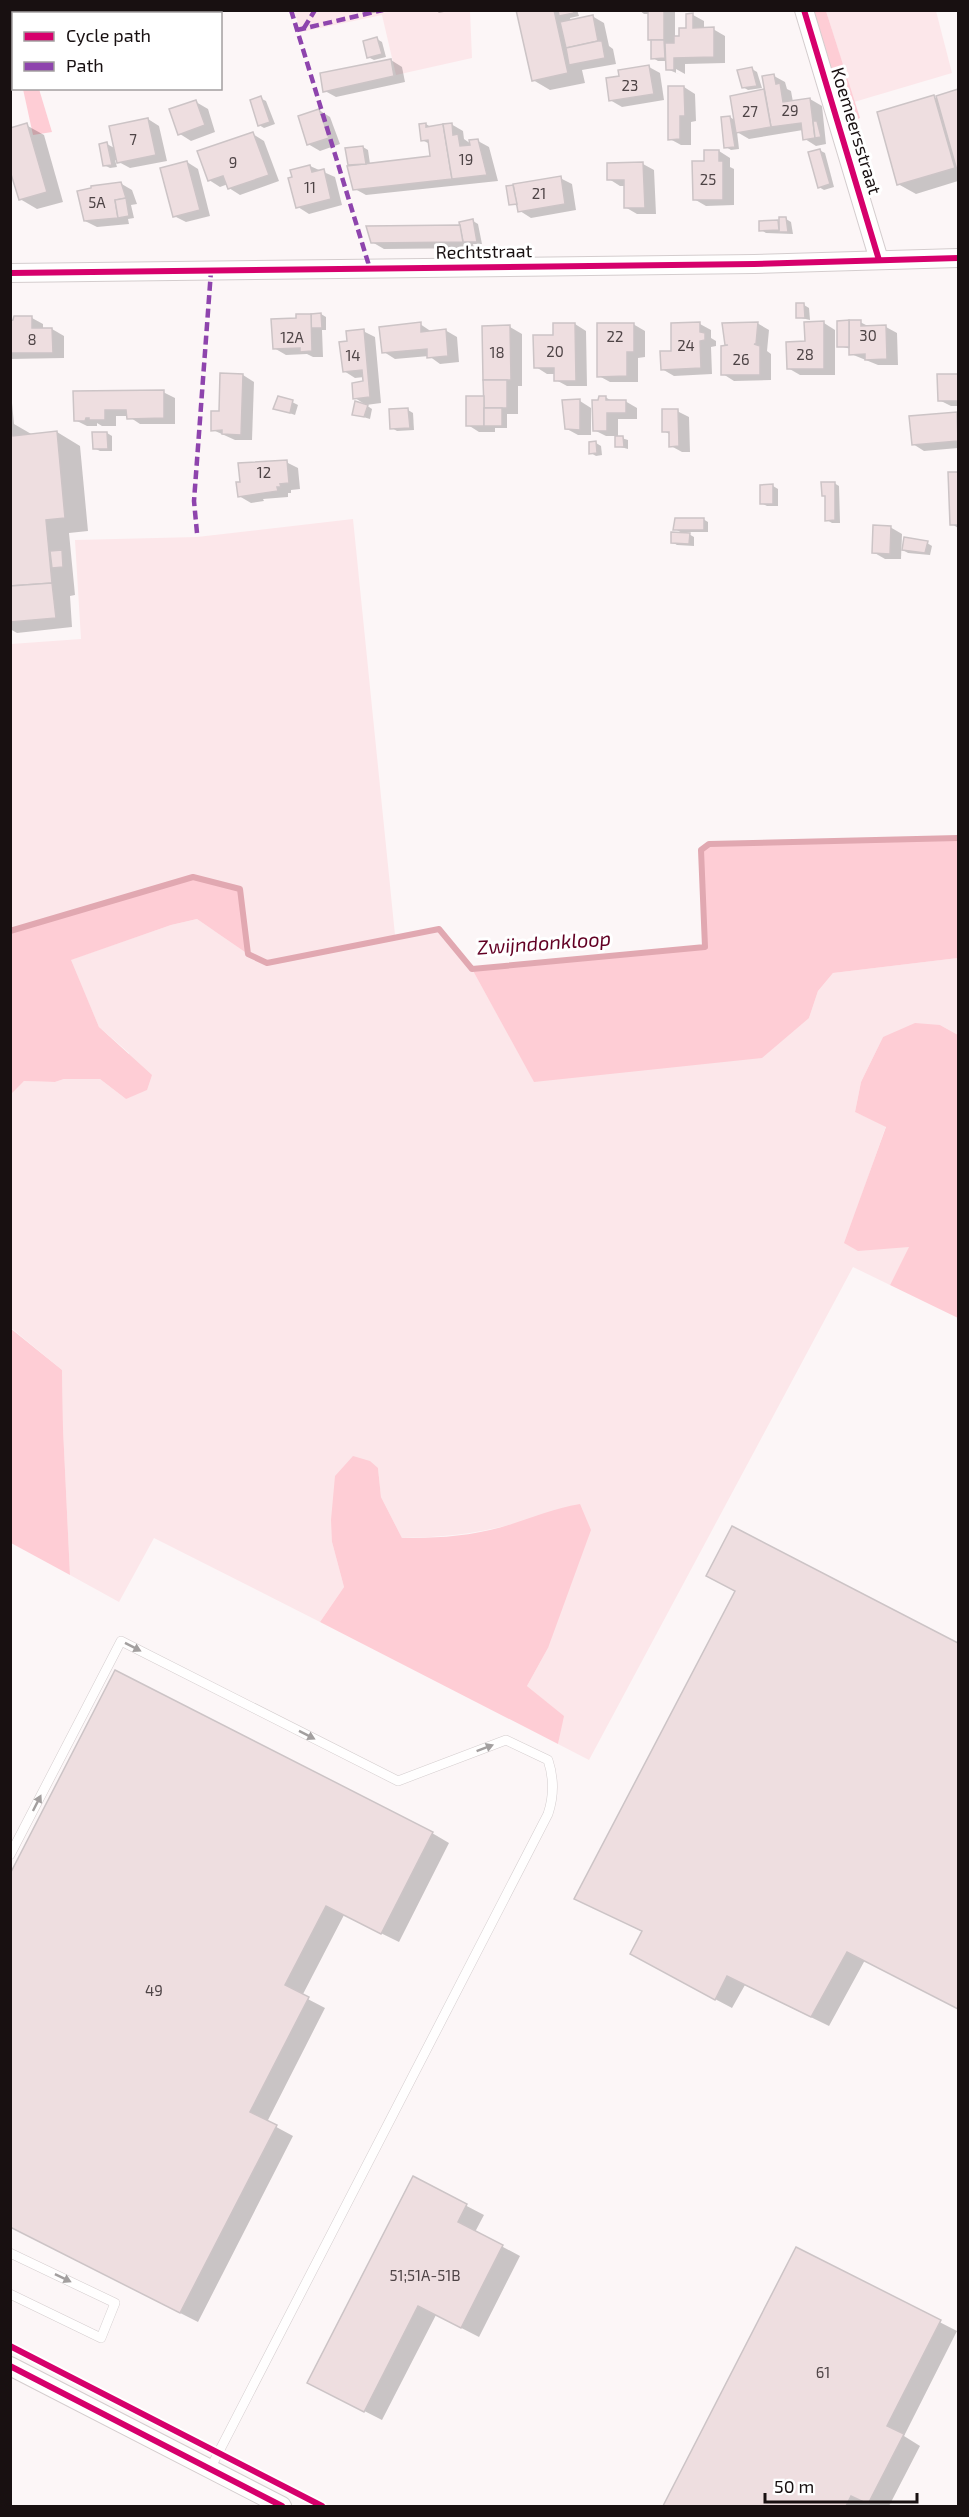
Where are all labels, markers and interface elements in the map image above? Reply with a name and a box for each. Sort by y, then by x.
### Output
legend [12,12,222,90]
text: Cycle path [66,24,151,46]
text: Path [66,54,104,76]
street label: Koemeersstraat [827,65,887,197]
house number: 23 [622,76,638,94]
house number: 29 [781,101,799,119]
house number: 27 [742,102,758,120]
house number: 7 [129,130,137,148]
house number: 19 [459,150,473,168]
house number: 9 [229,153,237,171]
house number: 25 [700,170,716,188]
house number: 11 [304,178,316,196]
house number: 21 [532,184,546,202]
house number: 5A [88,193,106,211]
street label: Rechtstraat [435,239,533,263]
house number: 30 [859,326,877,344]
house number: 22 [607,327,623,345]
house number: 12A [280,328,305,346]
house number: 8 [27,330,37,348]
house number: 24 [677,336,695,354]
house number: 20 [546,342,564,360]
house number: 18 [489,343,505,361]
house number: 28 [796,345,814,363]
house number: 14 [345,346,361,364]
house number: 26 [732,350,750,368]
house number: 12 [257,463,271,481]
water label: Zwijndonkloop [476,925,612,959]
one-way arrow [124,1642,141,1652]
one-way arrow [298,1730,315,1739]
one-way arrow [476,1743,494,1752]
one-way arrow [32,1794,42,1812]
house number: 49 [145,1981,163,1999]
house number: 51;51A-51B [390,2266,460,2284]
one-way arrow [55,2274,72,2283]
house number: 61 [816,2363,830,2381]
scale bar [765,2466,916,2504]
text: 50 m [774,2475,814,2497]

